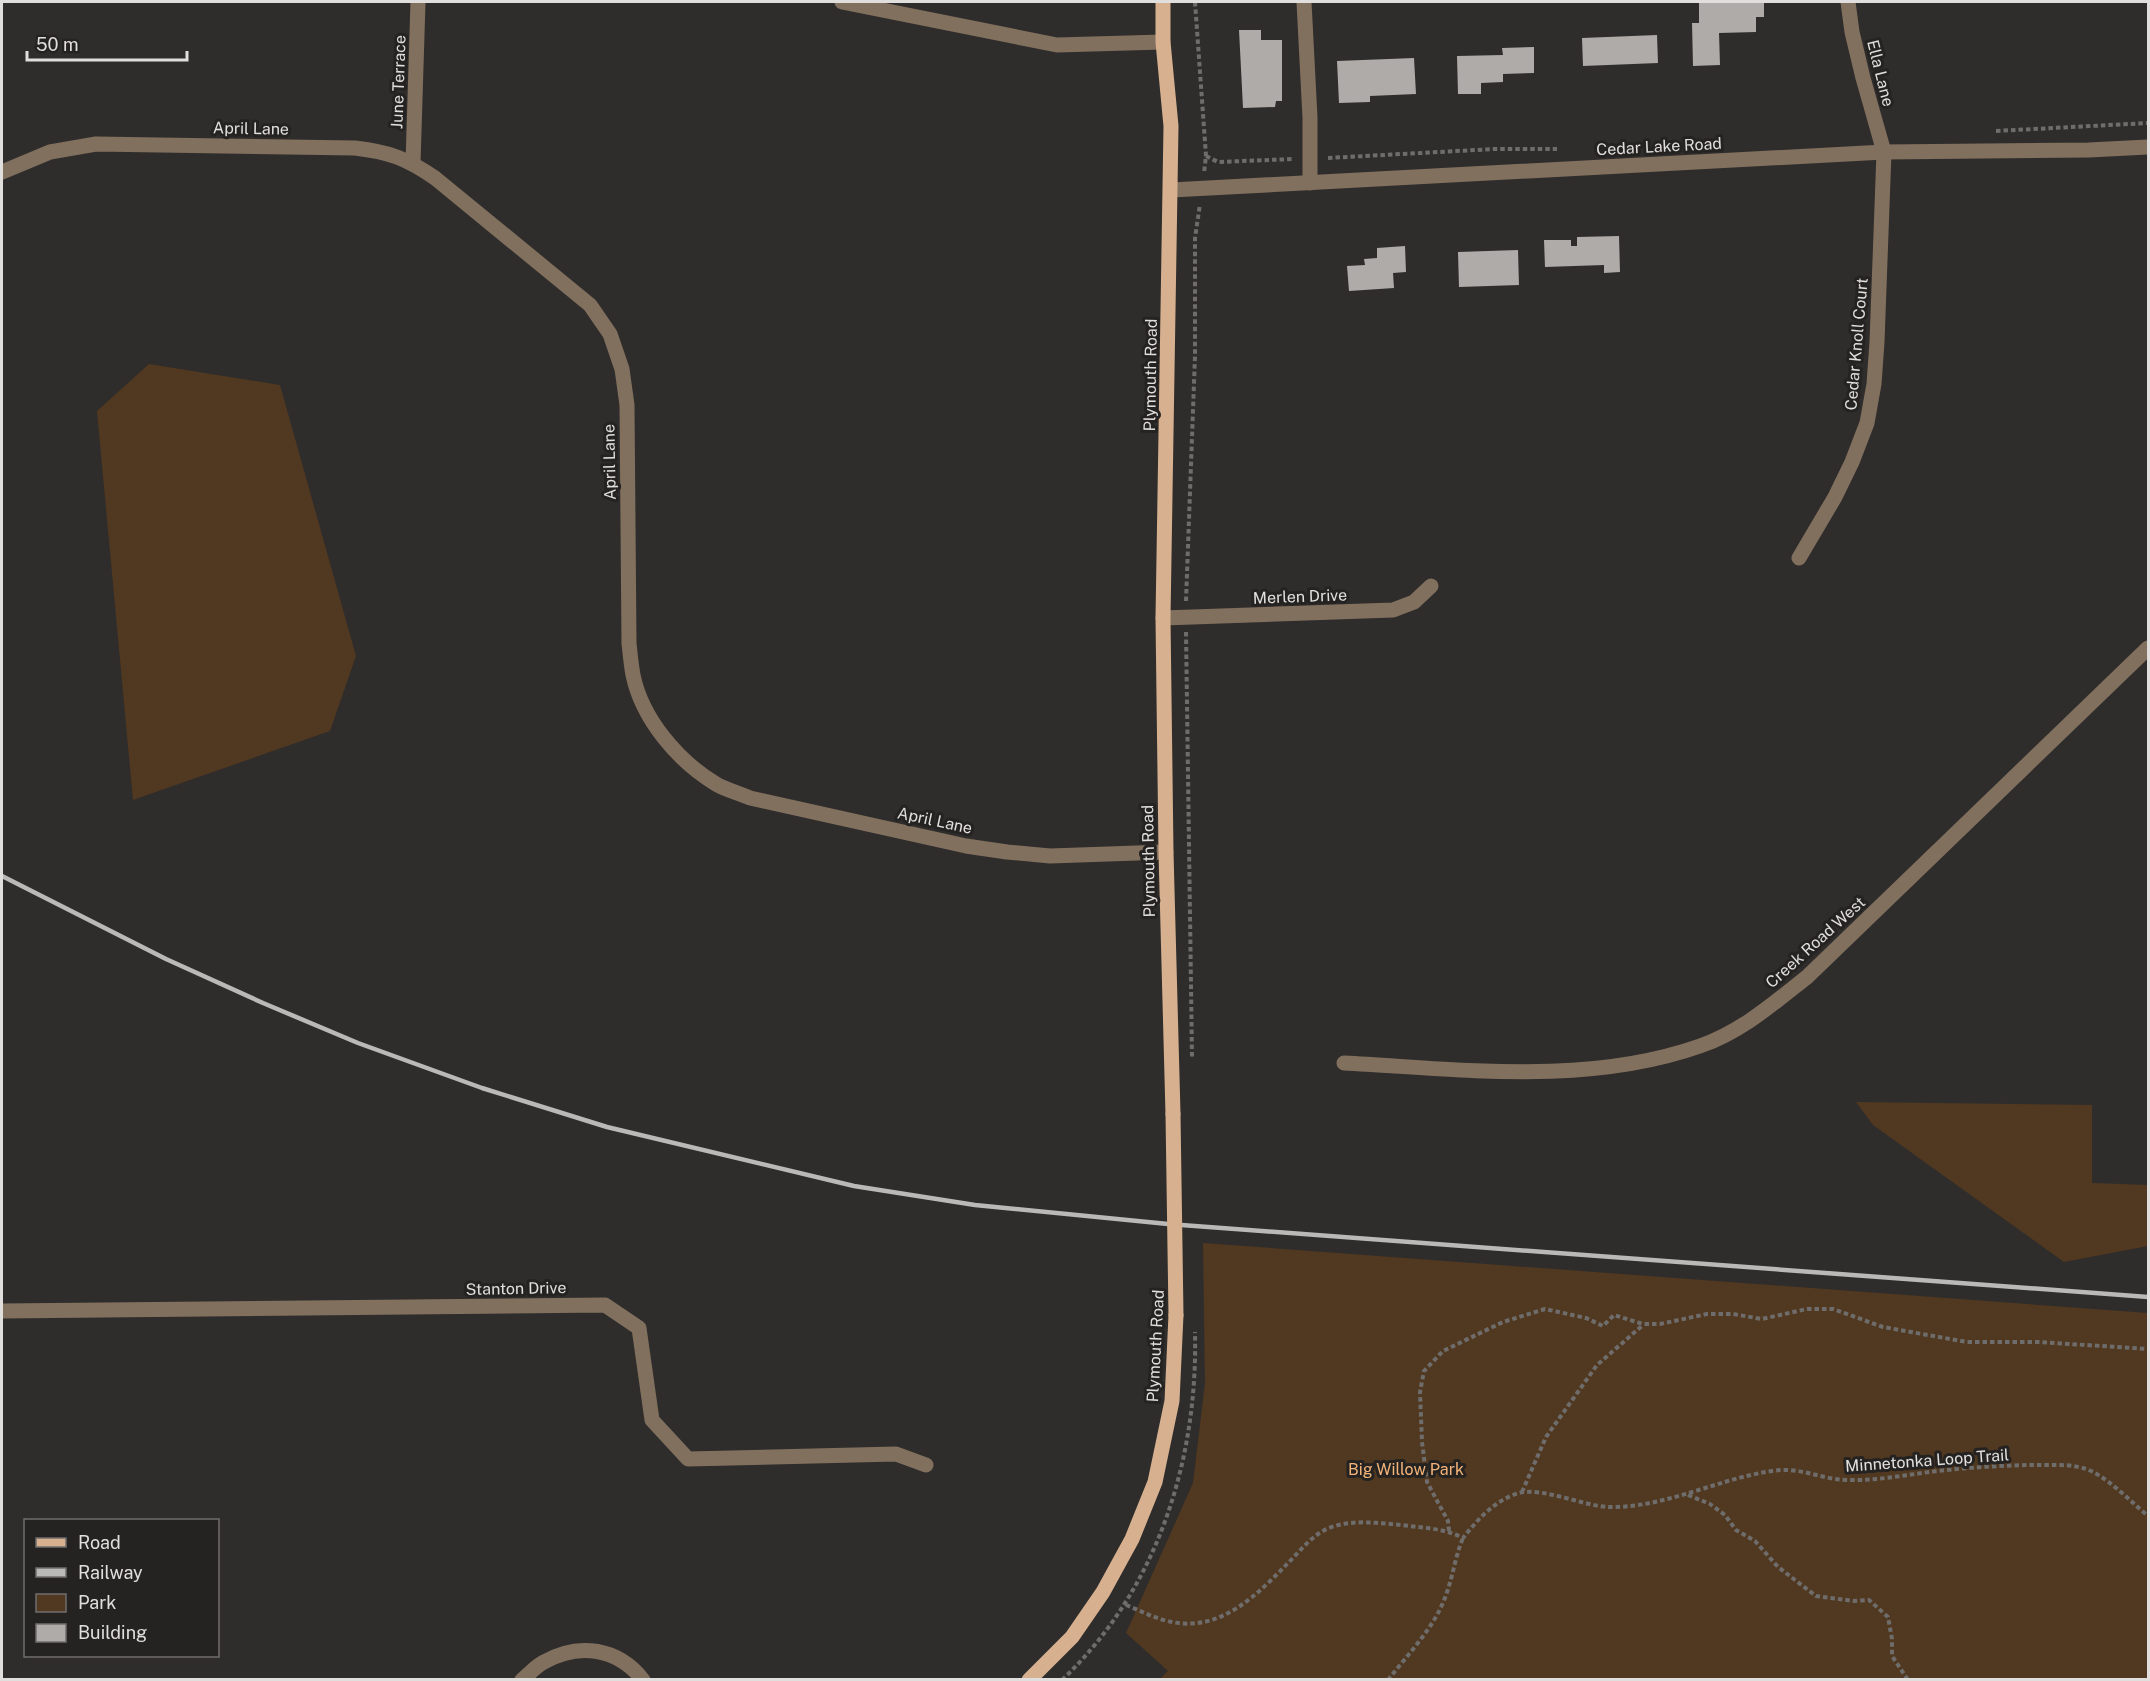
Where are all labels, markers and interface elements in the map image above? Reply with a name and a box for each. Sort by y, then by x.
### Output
scale bar [27,24,188,62]
text: 50 m [36,34,79,55]
street label: June Terrace [387,35,410,129]
street label: Ella Lane [1863,38,1898,108]
street label: April Lane [213,118,289,139]
street label: Cedar Lake Road [1596,134,1722,159]
street label: Cedar Knoll Court [1841,277,1872,411]
street label: Plymouth Road [1140,319,1161,431]
street label: April Lane [599,424,620,500]
street label: Merlen Drive [1253,585,1347,608]
street label: April Lane [896,803,974,838]
street label: Plymouth Road [1138,805,1159,917]
street label: Creek Road West [1762,893,1869,992]
street label: Stanton Drive [465,1278,567,1299]
street label: Plymouth Road [1143,1289,1168,1403]
street label: Minnetonka Loop Trail [1844,1445,2010,1476]
park label: Big Willow Park [1348,1460,1464,1479]
legend [24,1519,219,1657]
text: Road [78,1532,121,1553]
text: Railway [78,1562,143,1583]
text: Park [78,1592,116,1613]
text: Building [78,1622,147,1643]

